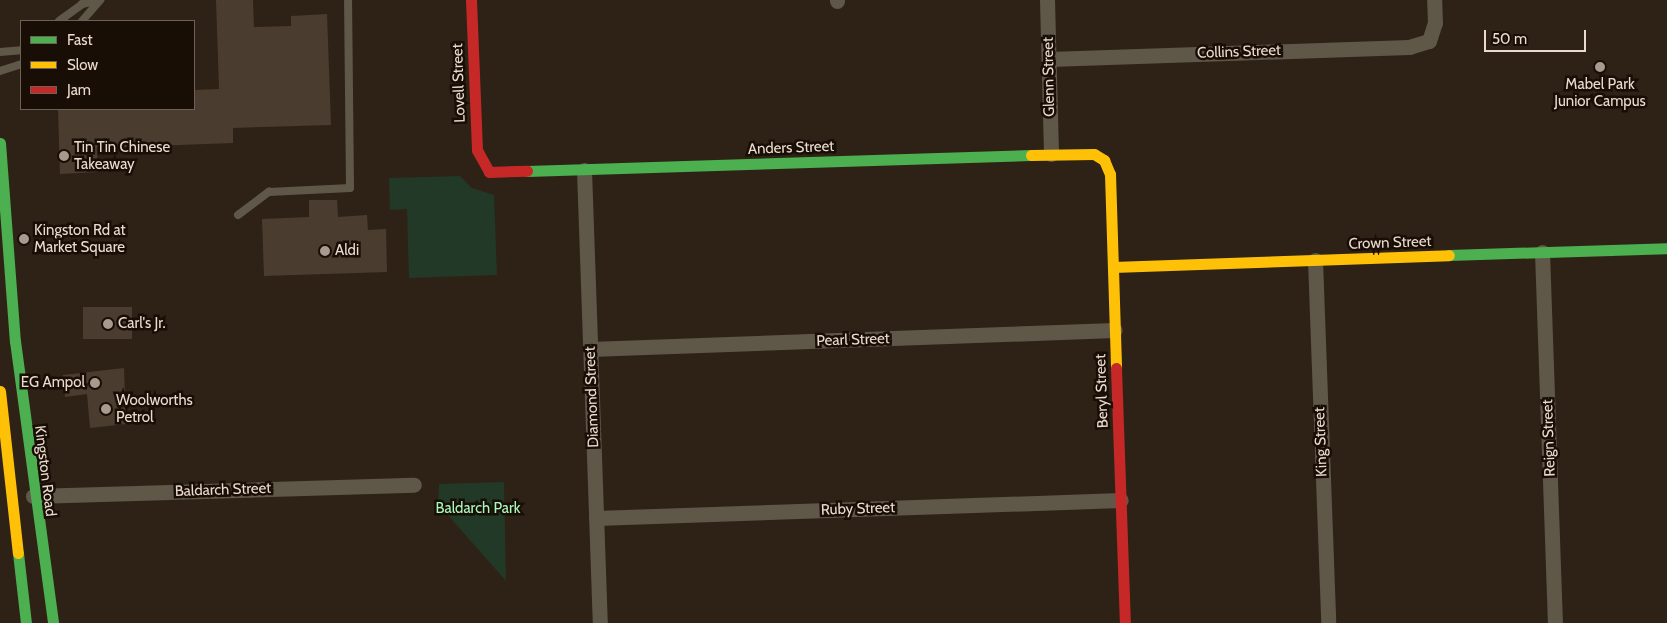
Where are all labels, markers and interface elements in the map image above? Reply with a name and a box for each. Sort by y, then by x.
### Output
legend [20,20,195,110]
scale bar [1487,20,1590,52]
text: 50 m [1492,30,1527,48]
text: Fast [67,31,92,49]
street label: Glenn Street [1039,37,1059,117]
street label: Collins Street [1197,42,1281,62]
street label: Lovell Street [449,43,469,123]
text: Slow [67,56,98,74]
marker: Mabel Park Junior Campus [1594,61,1606,73]
place label: Mabel Park Junior Campus [1554,75,1646,110]
text: Jam [67,81,91,99]
street label: Anders Street [747,137,835,159]
place label: Tin Tin Chinese Takeaway [74,138,170,173]
marker: Tin Tin Chinese Takeaway [58,150,70,162]
place label: Kingston Rd at Market Square [34,221,126,256]
marker: Kingston Rd at Market Square [18,233,30,245]
street label: Crown Street [1348,233,1432,253]
place label: Aldi [335,242,359,260]
marker: Aldi [319,245,331,257]
place label: Carl's Jr. [118,315,166,333]
marker: Carl's Jr. [102,318,114,330]
street label: Pearl Street [816,330,890,350]
street label: Diamond Street [581,346,603,448]
street label: Beryl Street [1092,354,1112,428]
place label: EG Ampol [21,374,85,392]
marker: EG Ampol [89,377,101,389]
place label: Woolworths Petrol [116,391,193,426]
street label: Reign Street [1539,399,1559,477]
marker: Woolworths Petrol [100,403,112,415]
street label: King Street [1311,407,1331,477]
street label: Kingston Road [30,424,60,518]
street label: Baldarch Street [174,479,272,501]
street label: Ruby Street [821,499,895,519]
park label: Baldarch Park [435,500,521,518]

